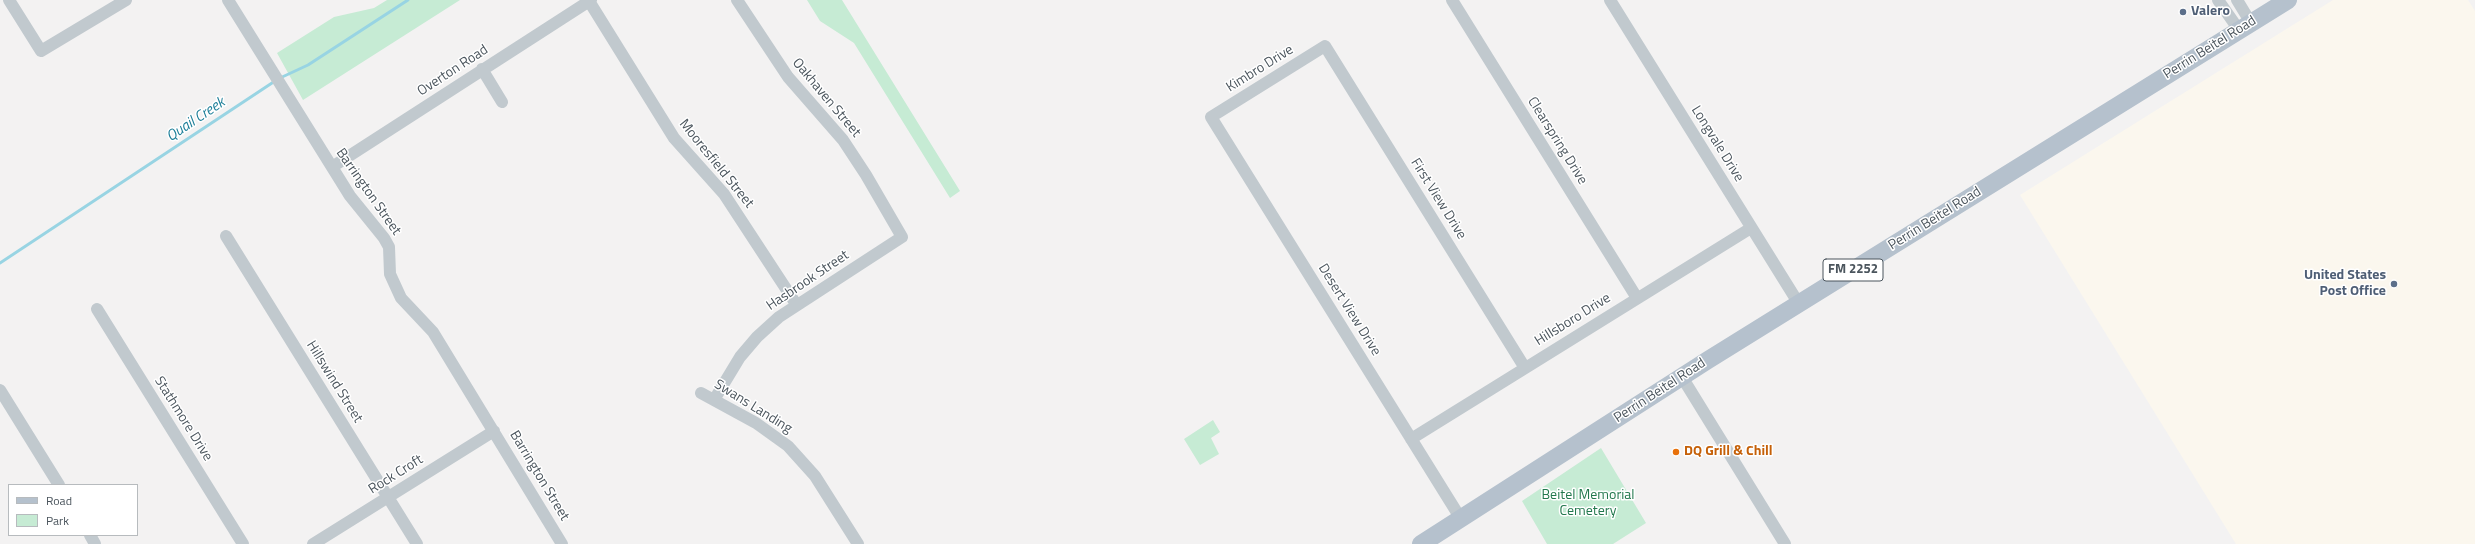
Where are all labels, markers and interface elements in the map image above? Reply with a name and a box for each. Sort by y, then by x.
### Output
place label: Valero [2191,4,2230,20]
marker: Valero [2178,7,2188,17]
street label: Perrin Beitel Road [2161,13,2259,83]
street label: Overton Road [414,42,492,100]
street label: Kimbro Drive [1223,42,1297,96]
street label: Oakhaven Street [788,55,864,141]
water label: Quail Creek [163,94,229,146]
street label: Clearspring Drive [1523,94,1591,188]
street label: Longvale Drive [1687,103,1747,185]
street label: Mooresfield Street [675,116,757,212]
street label: Barrington Street [332,145,404,239]
street label: First View Drive [1406,155,1470,243]
street label: Perrin Beitel Road [1886,184,1984,254]
street label: Hasbrook Street [764,247,852,315]
road number: FM 2252 [1823,259,1883,281]
street label: Desert View Drive [1314,261,1384,359]
place label: United States Post Office [2304,268,2386,300]
marker: United States Post Office [2389,279,2399,289]
street label: Hillsboro Drive [1532,290,1614,350]
street label: Hillswind Street [302,338,366,426]
street label: Perrin Beitel Road [1611,355,1709,427]
street label: Stathmore Drive [150,374,216,464]
street label: Swans Landing [711,376,795,438]
street label: Barrington Street [506,428,572,524]
place label: DQ Grill & Chill [1684,444,1773,460]
marker: DQ Grill & Chill [1671,447,1681,457]
street label: Rock Croft [366,452,426,498]
legend [8,484,138,536]
park label: Beitel Memorial Cemetery [1541,488,1635,520]
text: Road [46,491,72,510]
text: Park [46,511,69,530]

